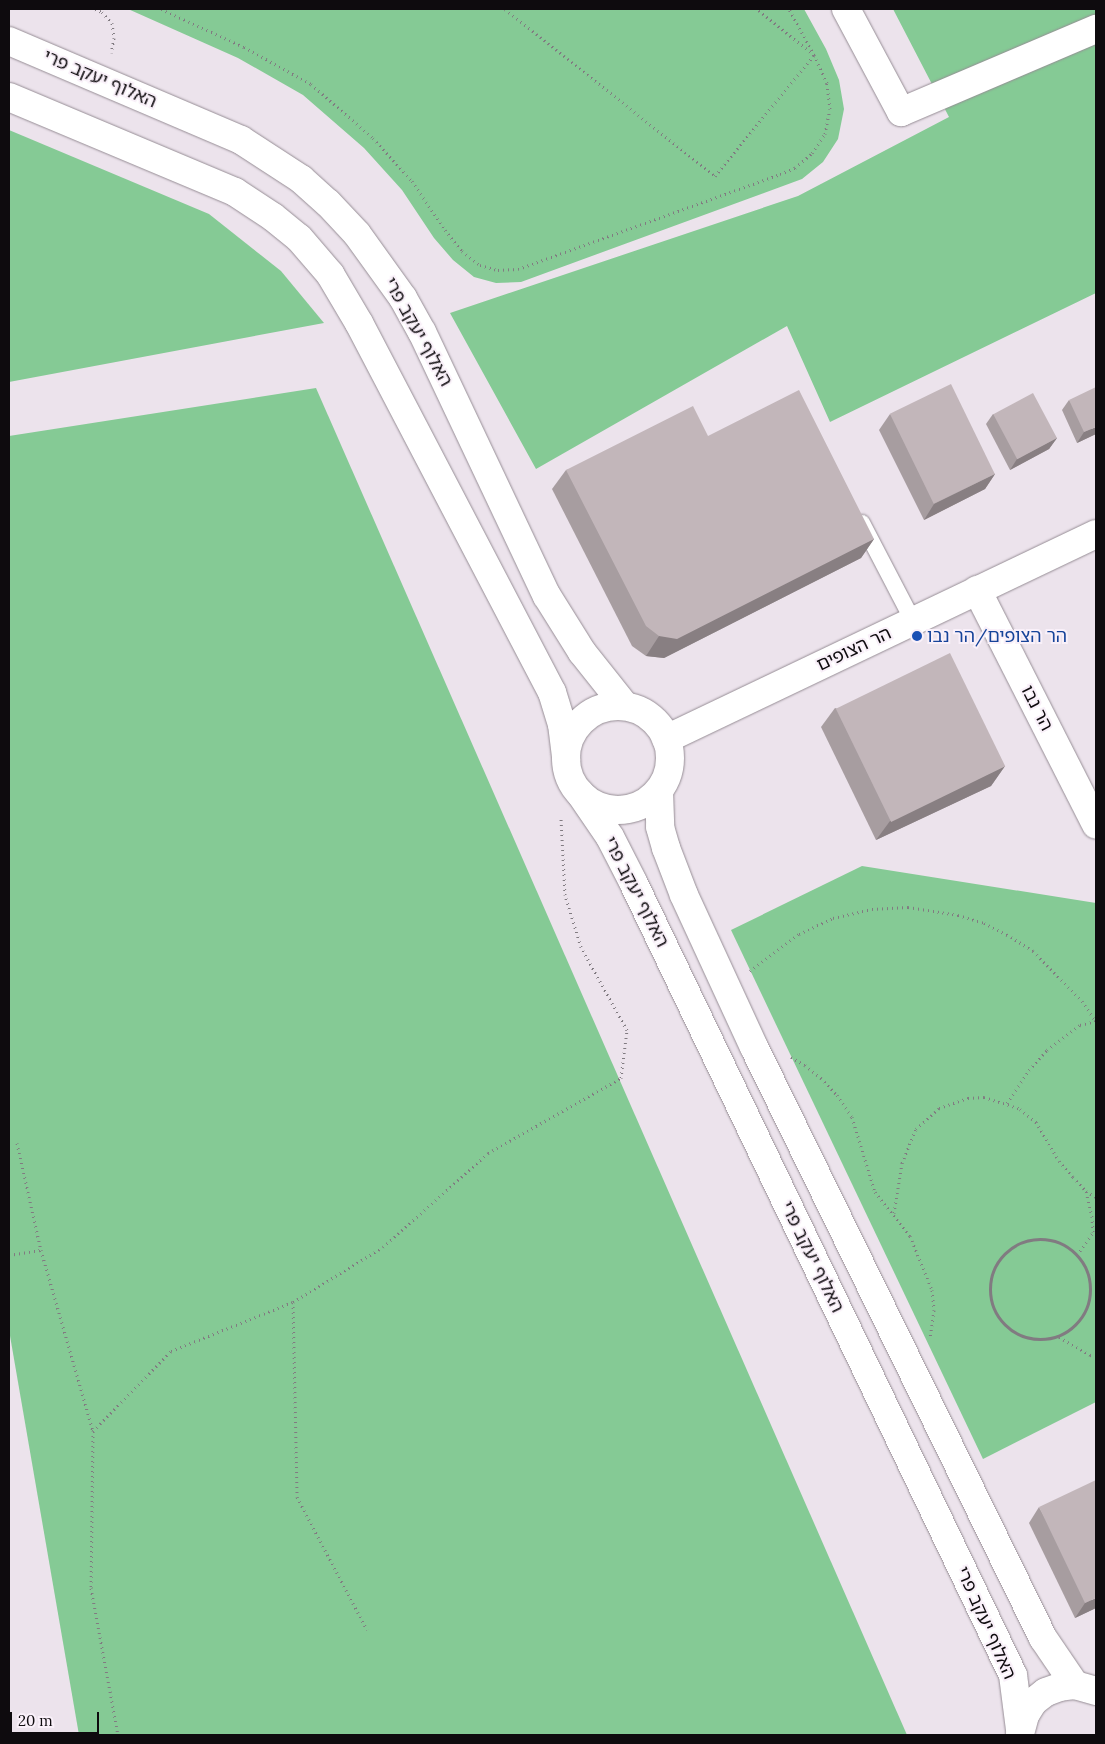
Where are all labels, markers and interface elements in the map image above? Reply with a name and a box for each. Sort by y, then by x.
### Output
street label: האלוף יעקב פרי [40,45,160,113]
street label: האלוף יעקב פרי [379,274,457,390]
street label: הר הצופים [813,622,895,676]
place label: הר הצופים/הר נבו [927,625,1067,647]
marker: הר הצופים/הר נבו [911,630,923,642]
street label: הר נבו [1016,682,1058,734]
street label: האלוף יעקב פרי [599,833,673,951]
street label: האלוף יעקב פרי [776,1198,848,1316]
street label: האלוף יעקב פרי [952,1563,1020,1683]
scale bar [12,1702,101,1734]
text: 20 m [18,1711,53,1730]

